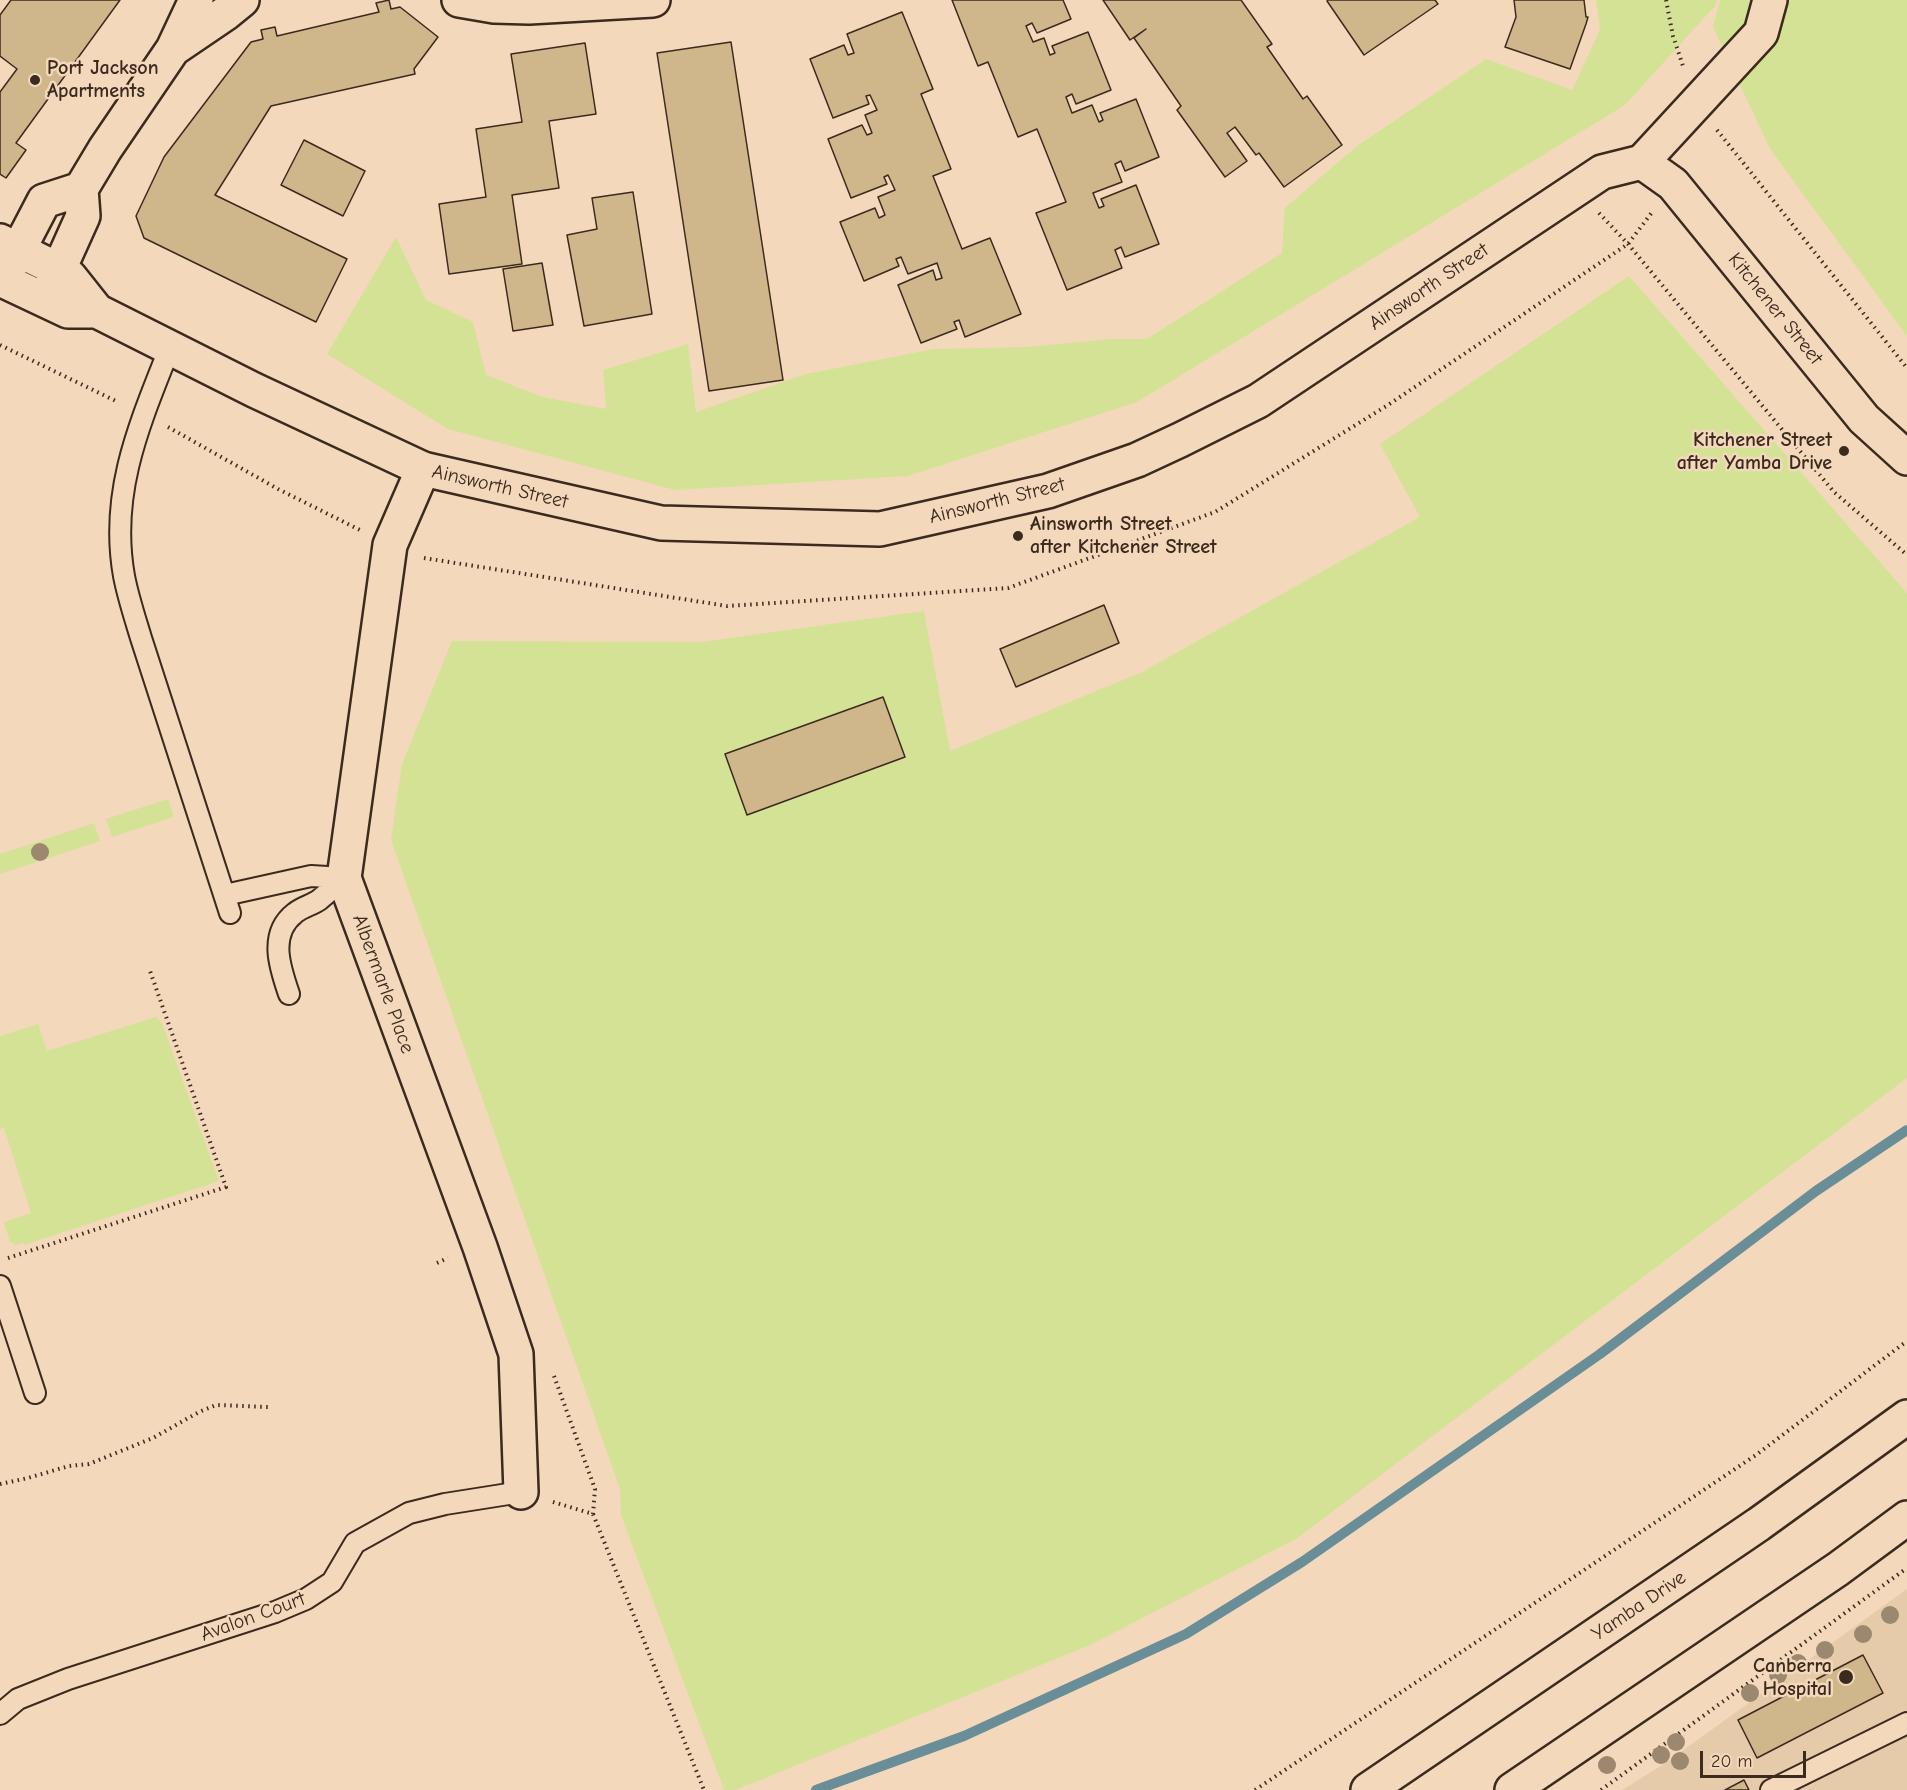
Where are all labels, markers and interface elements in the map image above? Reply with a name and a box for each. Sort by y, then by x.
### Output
place label: Port Jackson Apartments [47,56,159,103]
marker: Port Jackson Apartments [28,73,42,87]
street label: Ainsworth Street [1365,238,1493,336]
street label: Kitchener Street [1723,248,1827,370]
place label: Kitchener Street after Yamba Drive [1677,428,1832,475]
marker: Kitchener Street after Yamba Drive [1837,444,1851,458]
street label: Ainsworth Street [430,460,570,514]
street label: Ainsworth Street [927,473,1067,529]
place label: Ainsworth Street after Kitchener Street [1030,512,1217,559]
marker: Ainsworth Street after Kitchener Street [1011,529,1025,543]
street label: Albermarle Place [347,911,419,1057]
street label: Yamba Drive [1587,1566,1691,1646]
street label: Avalon Court [198,1587,308,1647]
place label: Canberra Hospital [1753,1654,1832,1701]
marker: Canberra Hospital [1837,1668,1855,1686]
scale bar [1703,1739,1810,1777]
text: 20 m [1711,1751,1752,1772]

